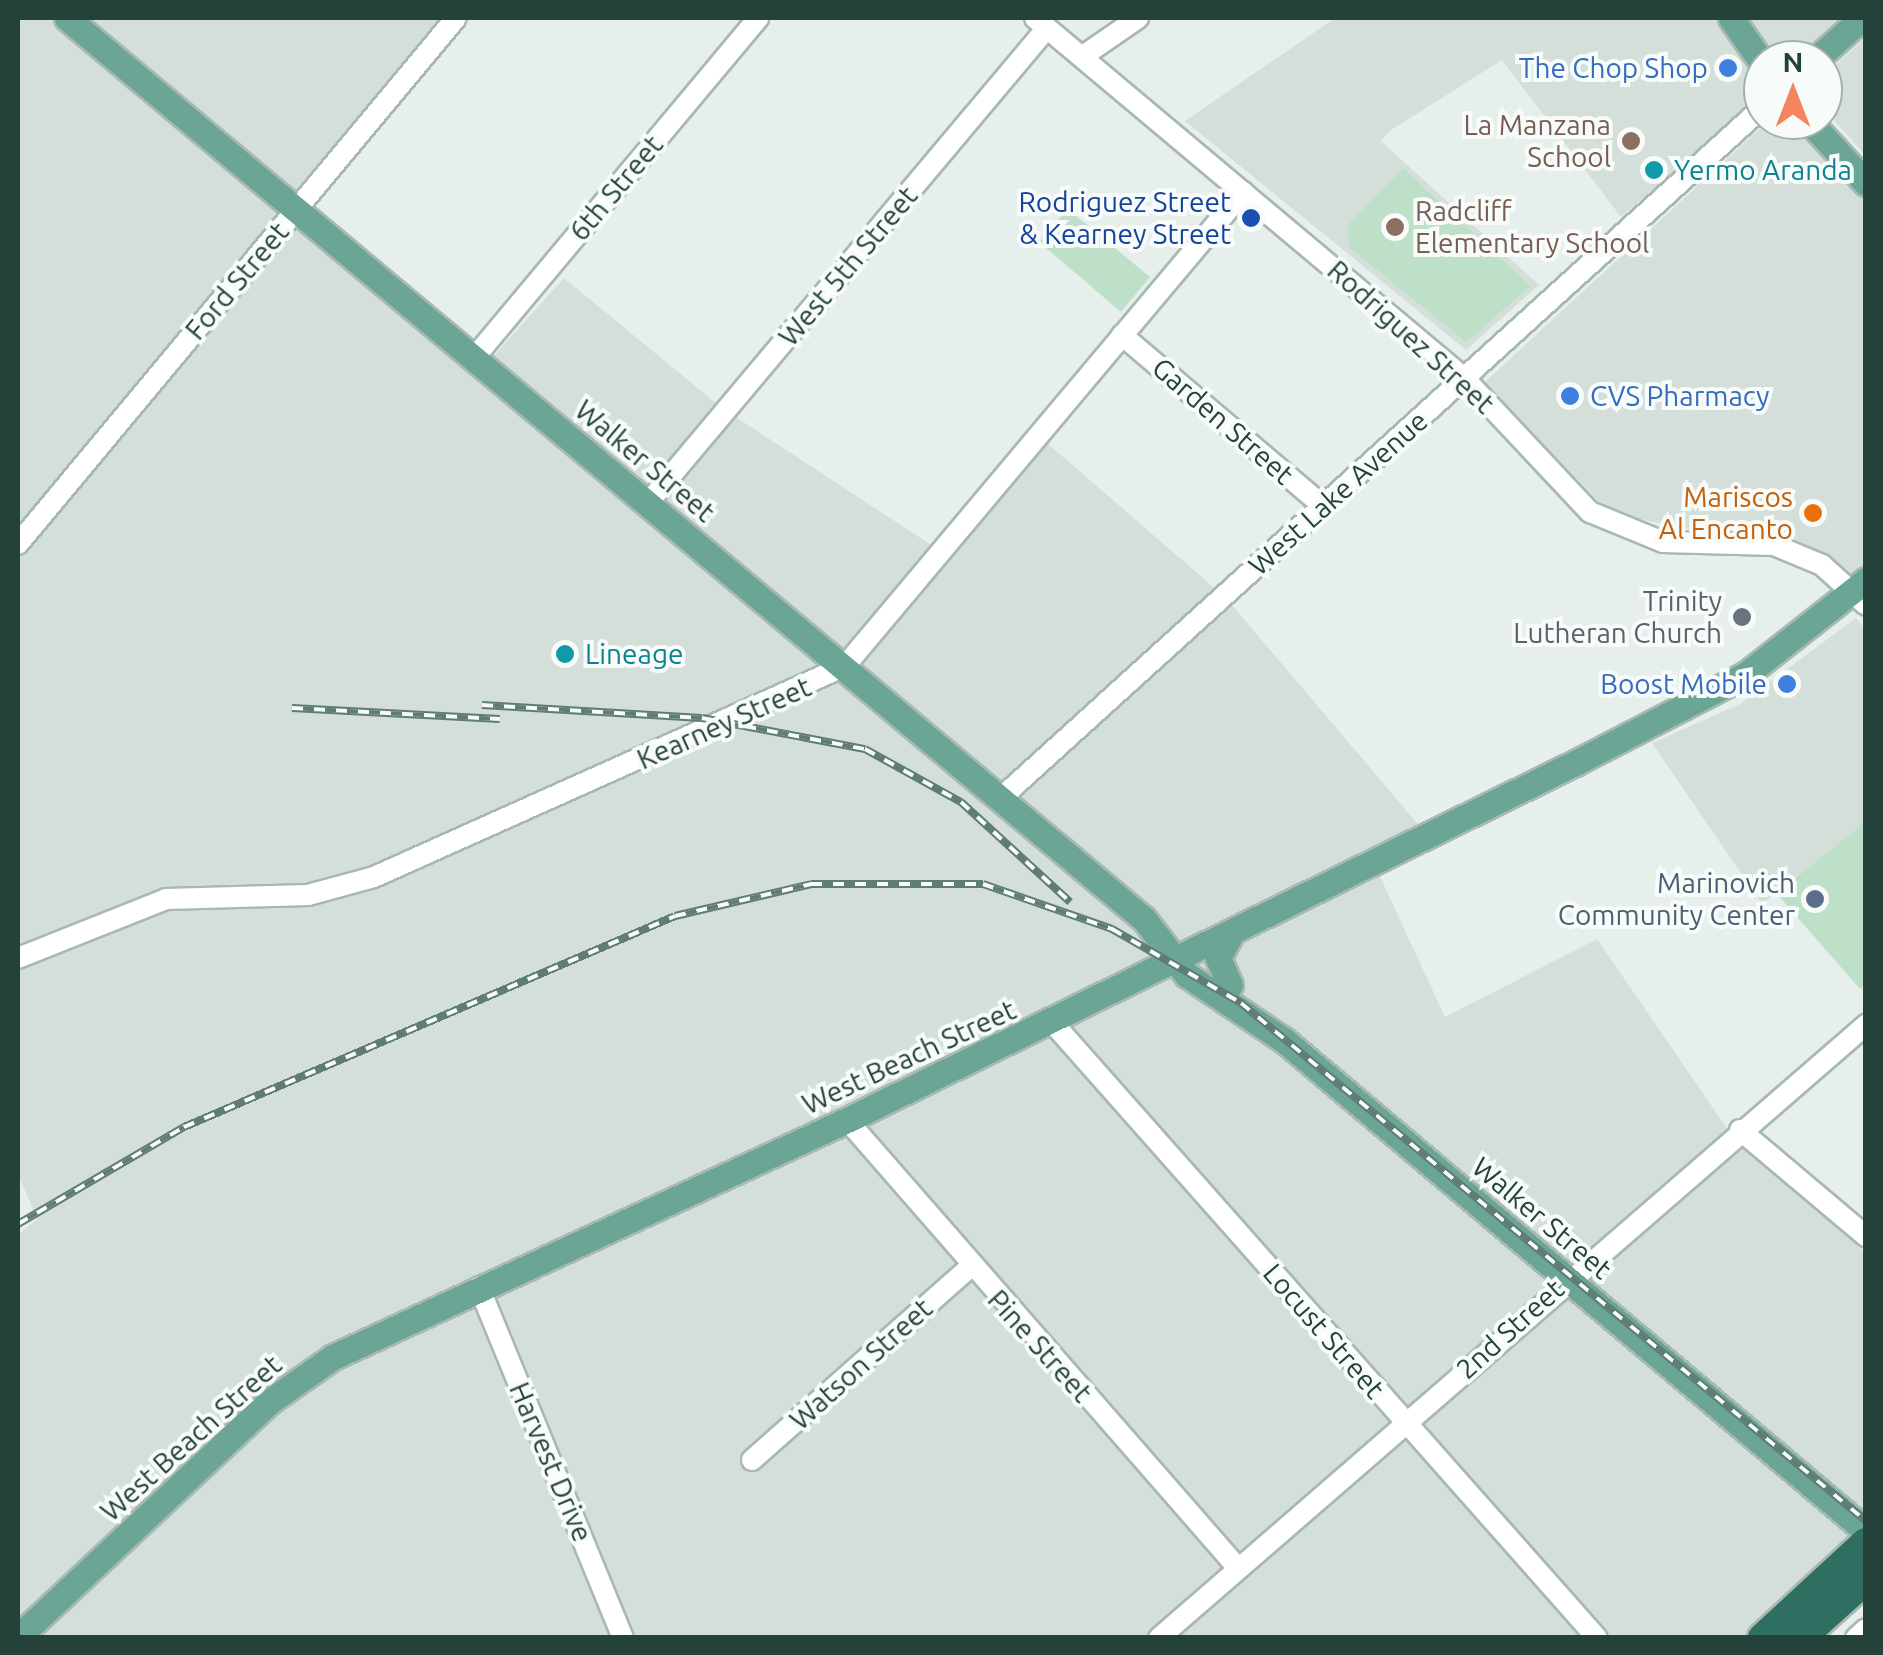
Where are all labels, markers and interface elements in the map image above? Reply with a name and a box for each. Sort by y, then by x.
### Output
north arrow [1743,40,1843,140]
text: N [1783,46,1803,77]
place label: The Chop Shop [1519,51,1708,85]
marker: The Chop Shop [1717,57,1739,79]
place label: La Manzana School [1464,108,1611,174]
street label: 6th Street [562,128,670,248]
marker: La Manzana School [1620,130,1642,152]
place label: Yermo Aranda [1674,153,1852,187]
marker: Yermo Aranda [1643,159,1665,181]
street label: West 5th Street [772,179,924,353]
place label: Rodriguez Street & Kearney Street [1018,185,1231,251]
place label: Radcliff Elementary School [1415,194,1649,260]
marker: Rodriguez Street & Kearney Street [1240,207,1262,229]
street label: Ford Street [178,216,296,346]
marker: Radcliff Elementary School [1384,216,1406,238]
street label: Rodriguez Street [1321,253,1501,421]
street label: Garden Street [1146,351,1300,491]
place label: CVS Pharmacy [1590,379,1770,413]
marker: CVS Pharmacy [1559,385,1581,407]
street label: Walker Street [569,393,721,529]
street label: West Lake Avenue [1242,404,1434,582]
place label: Mariscos Al Encanto [1659,480,1793,546]
marker: Mariscos Al Encanto [1802,502,1824,524]
place label: Trinity Lutheran Church [1513,584,1722,650]
marker: Trinity Lutheran Church [1731,606,1753,628]
place label: Lineage [585,637,683,671]
marker: Lineage [554,643,576,665]
place label: Boost Mobile [1600,667,1767,701]
street label: Kearney Street [632,670,816,776]
marker: Boost Mobile [1776,673,1798,695]
place label: Marinovich Community Center [1558,866,1795,932]
marker: Marinovich Community Center [1804,888,1826,910]
street label: West Beach Street [797,993,1021,1121]
street label: Walker Street [1466,1150,1618,1286]
street label: Locust Street [1256,1257,1392,1405]
street label: 2nd Street [1449,1272,1571,1386]
street label: Pine Street [981,1283,1099,1409]
street label: Watson Street [783,1291,939,1437]
street label: West Beach Street [94,1348,288,1528]
street label: Harvest Drive [502,1377,600,1547]

